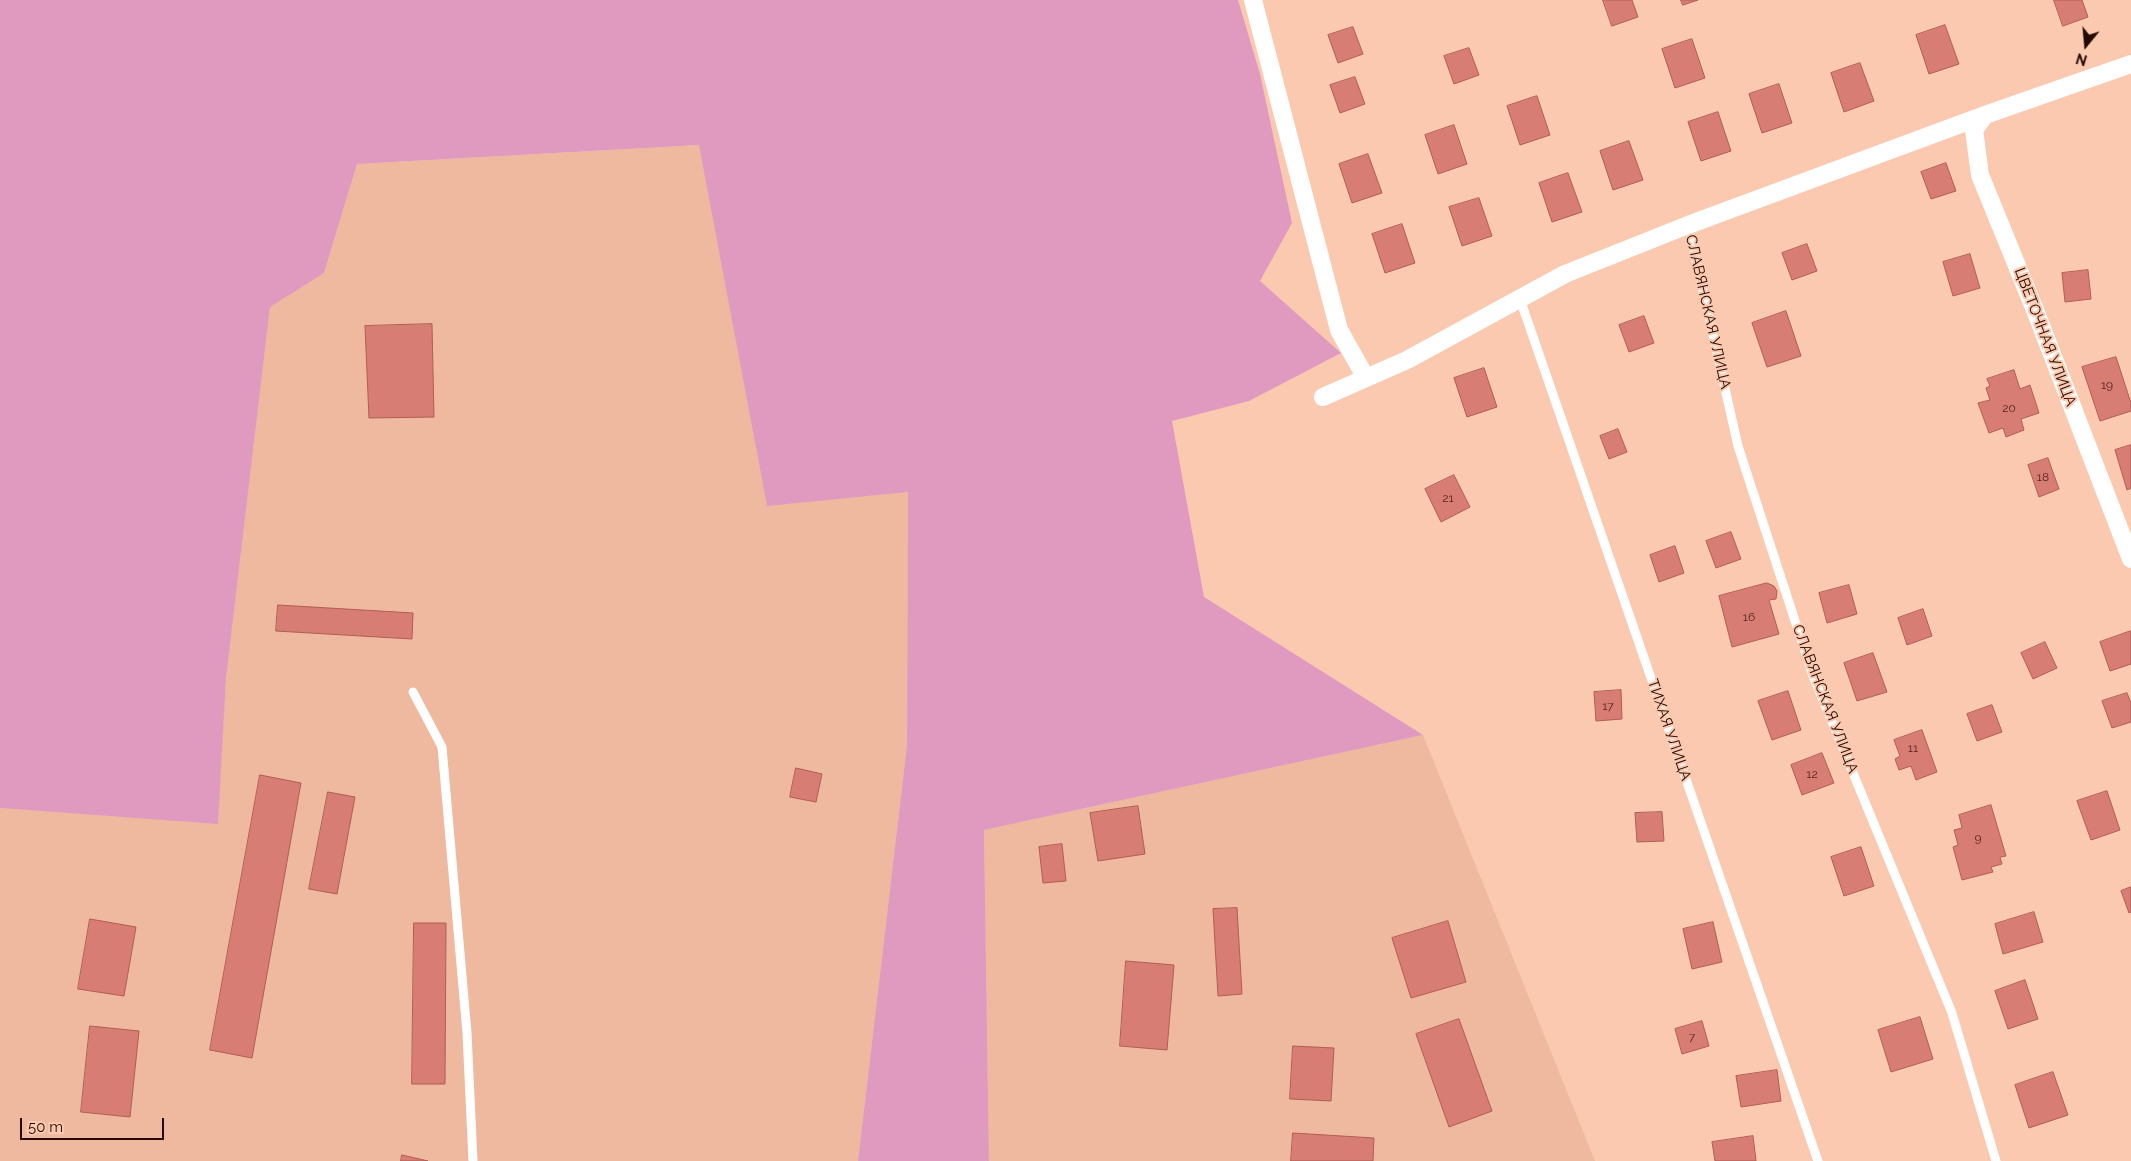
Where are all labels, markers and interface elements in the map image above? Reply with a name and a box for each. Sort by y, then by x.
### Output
north arrow [2061,20,2111,70]
text: N [2074,50,2089,69]
street label: СЛАВЯНСКАЯ УЛИЦА [1681,233,1735,391]
street label: ЦВЕТОЧНАЯ УЛИЦА [2010,265,2080,409]
house number: 19 [2101,378,2113,392]
house number: 20 [2002,401,2016,415]
house number: 18 [2037,470,2049,484]
house number: 21 [1442,491,1454,505]
house number: 16 [1743,610,1755,624]
street label: СЛАВЯНСКАЯ УЛИЦА [1788,622,1862,776]
street label: ТИХАЯ УЛИЦА [1643,677,1695,783]
house number: 17 [1602,699,1614,713]
house number: 11 [1908,741,1918,755]
house number: 12 [1806,767,1818,781]
house number: 9 [1974,831,1982,845]
house number: 7 [1689,1030,1695,1044]
scale bar [22,1108,166,1140]
text: 50 m [28,1118,63,1136]

